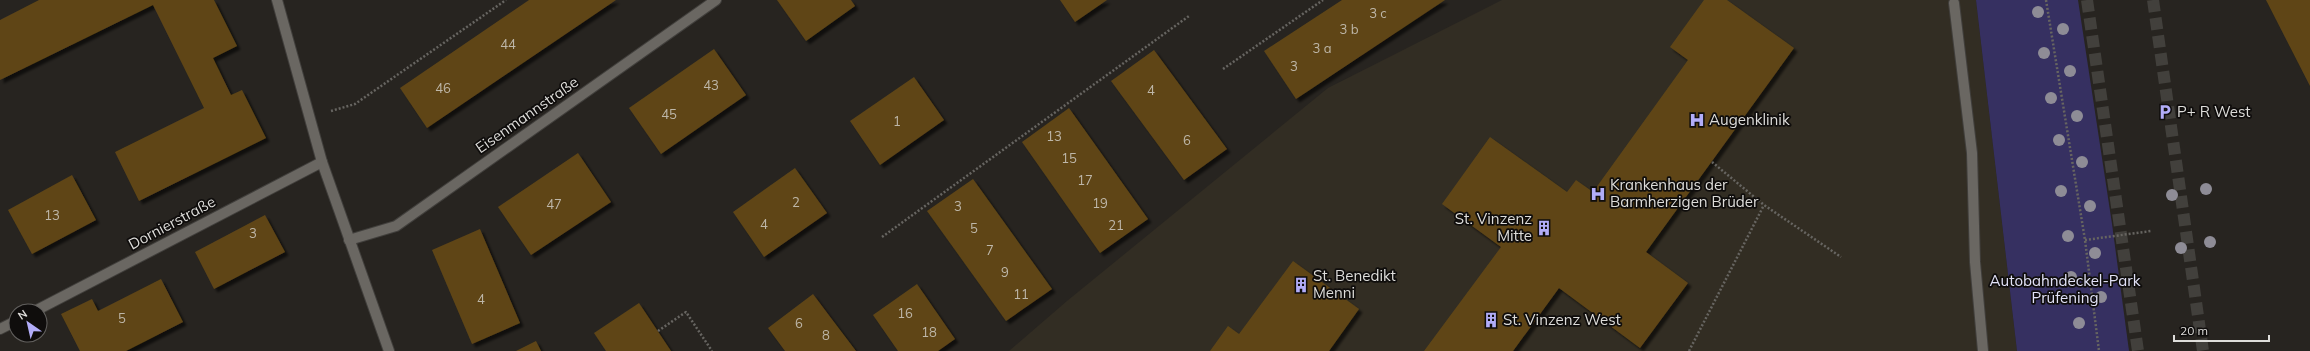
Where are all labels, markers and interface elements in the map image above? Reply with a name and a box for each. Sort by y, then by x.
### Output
house number: 3 c [1369,5,1387,21]
house number: 3 b [1340,21,1359,37]
house number: 44 [500,36,516,52]
house number: 3 a [1313,40,1332,56]
house number: 3 [1290,58,1298,74]
street label: Eisenmannstraße [472,72,582,157]
house number: 43 [703,77,719,93]
house number: 46 [435,80,451,96]
house number: 4 [1147,82,1155,98]
place label: P+ R West [2177,102,2251,121]
parking icon: P+ R West [2156,103,2174,121]
house number: 45 [661,106,677,122]
place label: Augenklinik [1709,110,1790,129]
hospital icon: Augenklinik [1688,111,1706,129]
house number: 1 [893,113,901,129]
house number: 13 [1046,128,1062,144]
house number: 6 [1183,132,1191,148]
house number: 15 [1061,150,1077,166]
house number: 17 [1077,172,1093,188]
place label: Krankenhaus der Barmherzigen Brüder [1610,175,1759,211]
hospital icon: Krankenhaus der Barmherzigen Brüder [1589,185,1607,203]
street label: Dornierstraße [125,192,219,253]
house number: 2 [792,194,800,210]
house number: 19 [1092,195,1108,211]
house number: 47 [546,196,562,212]
house number: 3 [954,198,962,214]
house number: 13 [44,207,60,223]
place label: St. Vinzenz Mitte [1455,209,1532,245]
house number: 4 [760,216,768,232]
house number: 21 [1108,217,1124,233]
building icon: St. Vinzenz Mitte [1535,219,1553,237]
house number: 5 [970,220,978,236]
house number: 3 [249,225,257,241]
house number: 7 [986,242,994,258]
house number: 9 [1001,264,1009,280]
place label: St. Benedikt Menni [1313,266,1396,302]
park label: Autobahndeckel-Park Prüfening [1990,271,2141,307]
building icon: St. Benedikt Menni [1292,276,1310,294]
house number: 11 [1013,286,1029,302]
house number: 4 [477,291,485,307]
north arrow [8,303,48,343]
house number: 16 [897,305,913,321]
text: N [15,307,30,323]
house number: 5 [118,310,126,326]
place label: St. Vinzenz West [1503,310,1621,329]
building icon: St. Vinzenz West [1482,311,1500,329]
house number: 6 [795,315,803,331]
scale bar [2174,317,2269,343]
text: 20 m [2180,323,2208,338]
house number: 18 [921,324,937,340]
house number: 8 [822,327,830,343]

